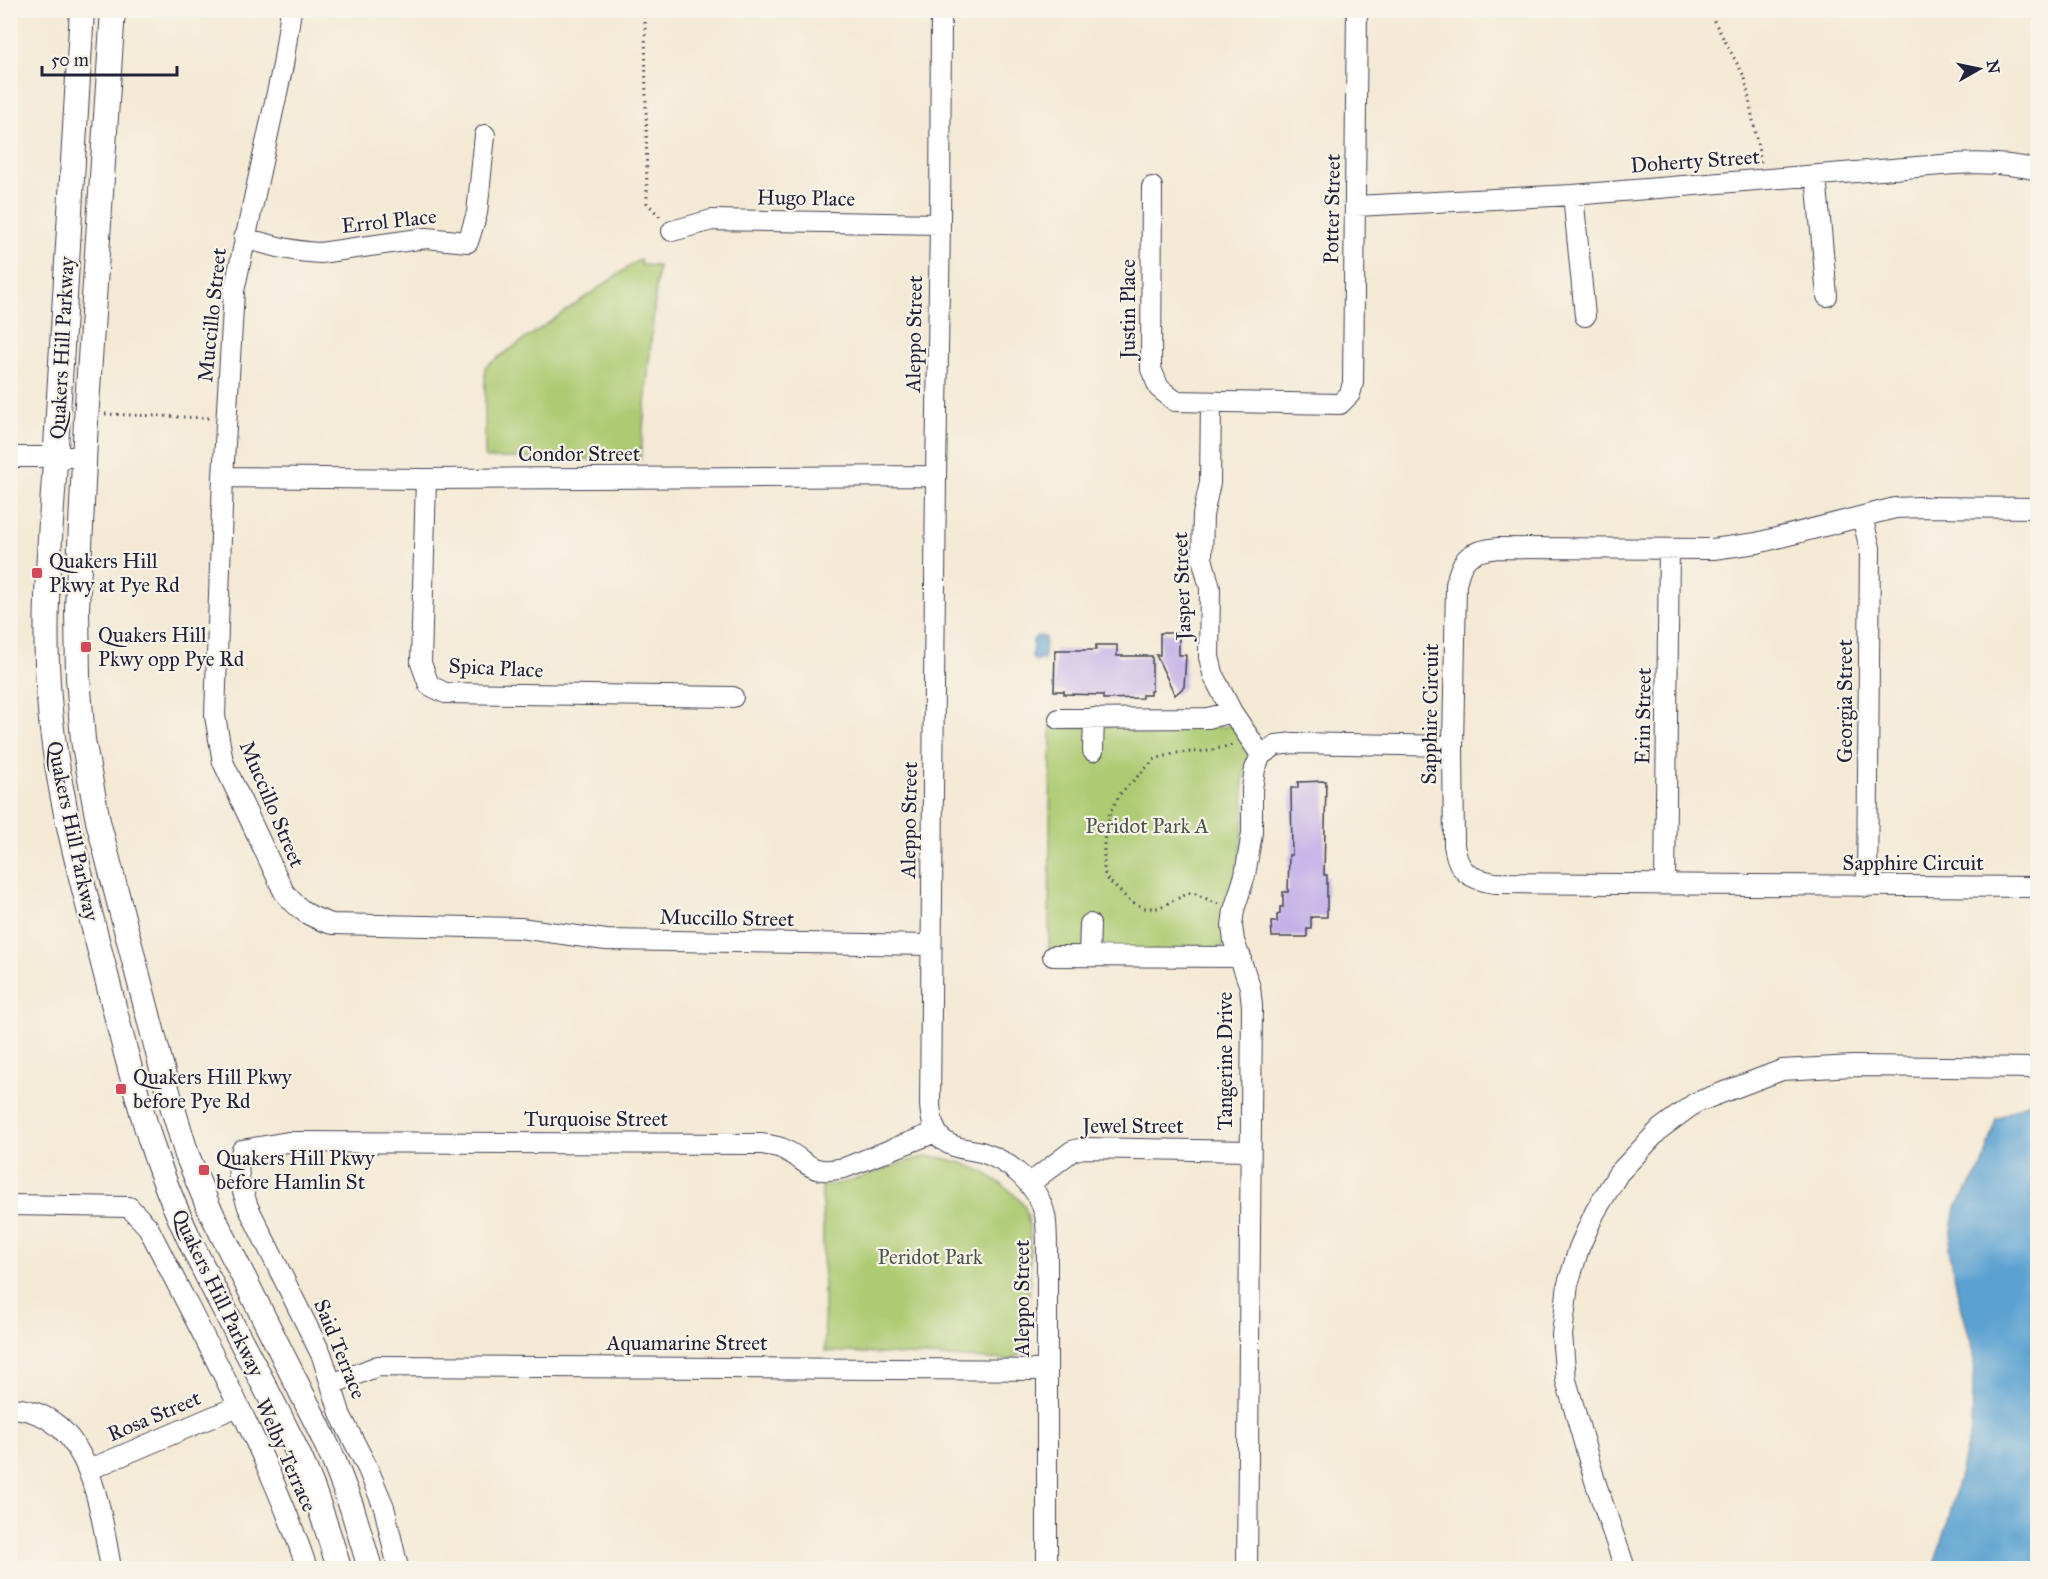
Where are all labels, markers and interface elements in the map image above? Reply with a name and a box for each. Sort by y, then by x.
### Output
scale bar [42,39,177,77]
north arrow [1949,39,2009,99]
text: 50 m [51,49,89,71]
text: N [1983,59,2004,75]
street label: Doherty Street [1630,143,1761,178]
street label: Potter Street [1318,153,1346,264]
street label: Hugo Place [757,184,856,212]
street label: Errol Place [340,203,438,239]
street label: Muccillo Street [192,246,232,383]
street label: Quakers Hill Parkway [44,255,80,440]
street label: Justin Place [1115,259,1141,361]
street label: Aleppo Street [900,275,928,394]
street label: Condor Street [518,441,641,467]
street label: Jasper Street [1167,531,1197,643]
place label: Quakers Hill Pkwy at Pye Rd [49,548,180,598]
marker: Quakers Hill Pkwy at Pye Rd [30,566,44,580]
place label: Quakers Hill Pkwy opp Pye Rd [98,622,245,672]
street label: Georgia Street [1832,639,1858,763]
marker: Quakers Hill Pkwy opp Pye Rd [79,640,93,654]
street label: Sapphire Circuit [1416,643,1444,785]
street label: Spica Place [448,653,544,683]
street label: Erin Street [1629,667,1657,765]
street label: Muccillo Street [234,737,311,872]
street label: Quakers Hill Parkway [41,739,105,924]
street label: Aleppo Street [895,761,923,880]
park label: Peridot Park A [1085,813,1209,839]
street label: Sapphire Circuit [1842,850,1984,876]
street label: Muccillo Street [659,904,795,932]
street label: Tangerine Drive [1212,991,1238,1130]
place label: Quakers Hill Pkwy before Pye Rd [133,1064,293,1114]
marker: Quakers Hill Pkwy before Pye Rd [114,1082,128,1096]
street label: Turquoise Street [524,1106,669,1132]
street label: Jewel Street [1080,1113,1184,1139]
place label: Quakers Hill Pkwy before Hamlin St [216,1145,376,1195]
marker: Quakers Hill Pkwy before Hamlin St [197,1163,211,1177]
street label: Quakers Hill Parkway [166,1205,270,1382]
street label: Aleppo Street [1009,1239,1035,1357]
park label: Peridot Park [877,1244,983,1270]
street label: Said Terrace [308,1295,372,1403]
street label: Aquamarine Street [605,1330,768,1356]
street label: Rosa Street [104,1385,205,1447]
street label: Welby Terrace [249,1394,323,1516]

